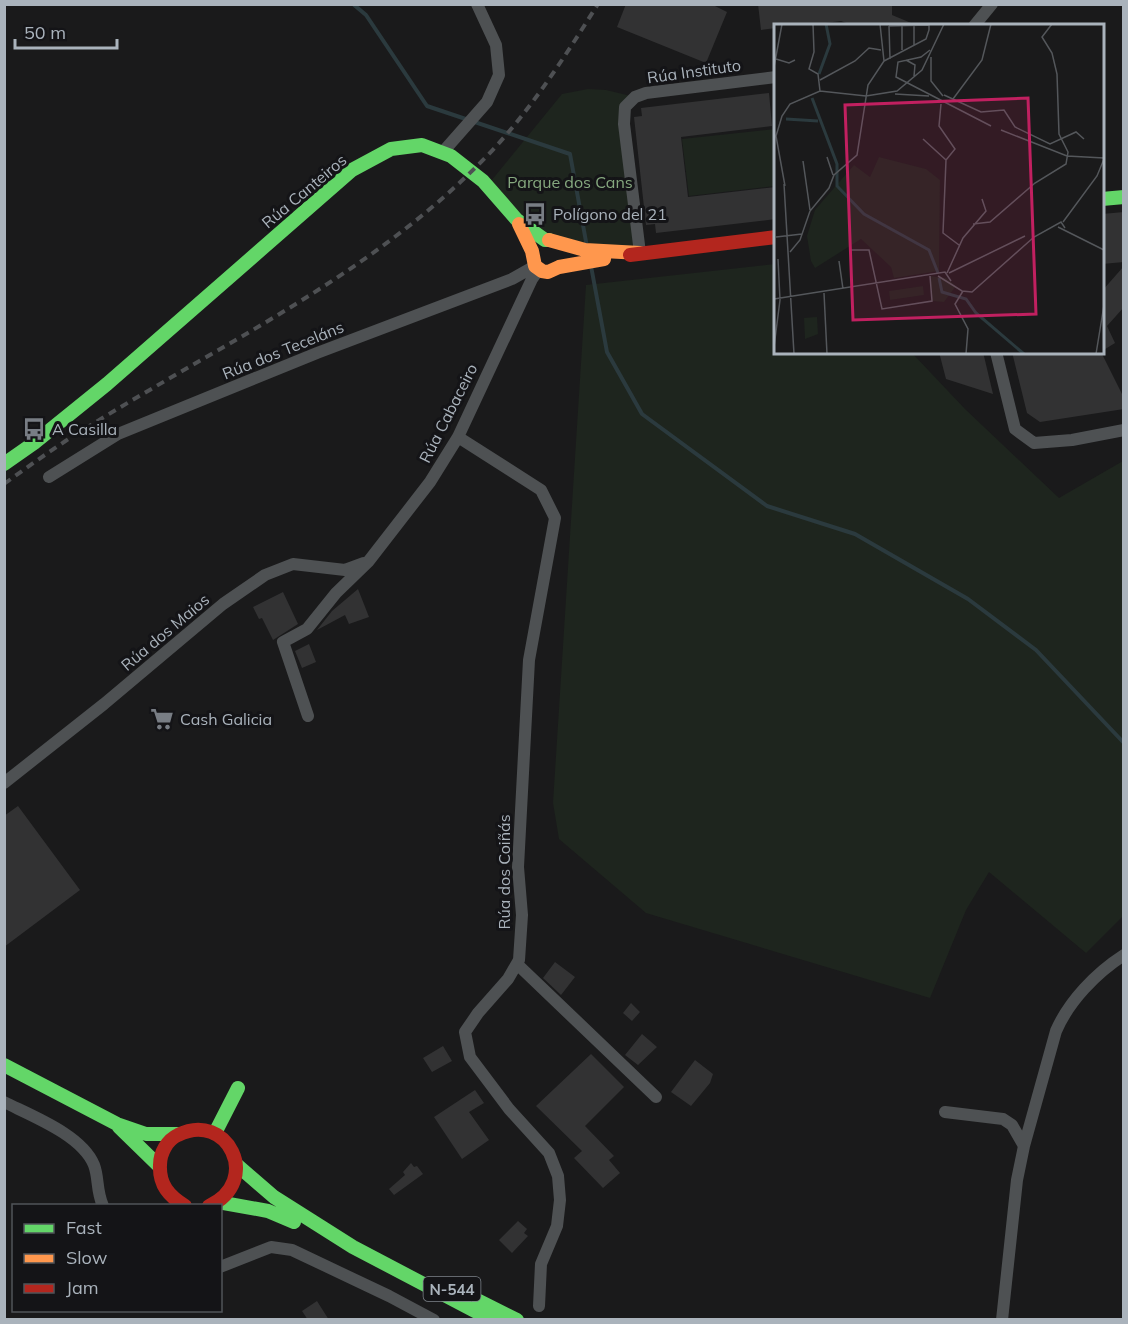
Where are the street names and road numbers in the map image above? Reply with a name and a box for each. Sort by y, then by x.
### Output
street label: Rúa Instituto [646,55,742,87]
street label: Rúa Canteiros [258,150,351,232]
street label: Rúa dos Teceláns [219,316,347,383]
street label: Rúa Cabaceiro [414,360,482,466]
street label: Rúa dos Maios [117,589,213,675]
street label: Rúa dos Coiñás [494,814,514,930]
road number: N-544 [424,1277,480,1301]

